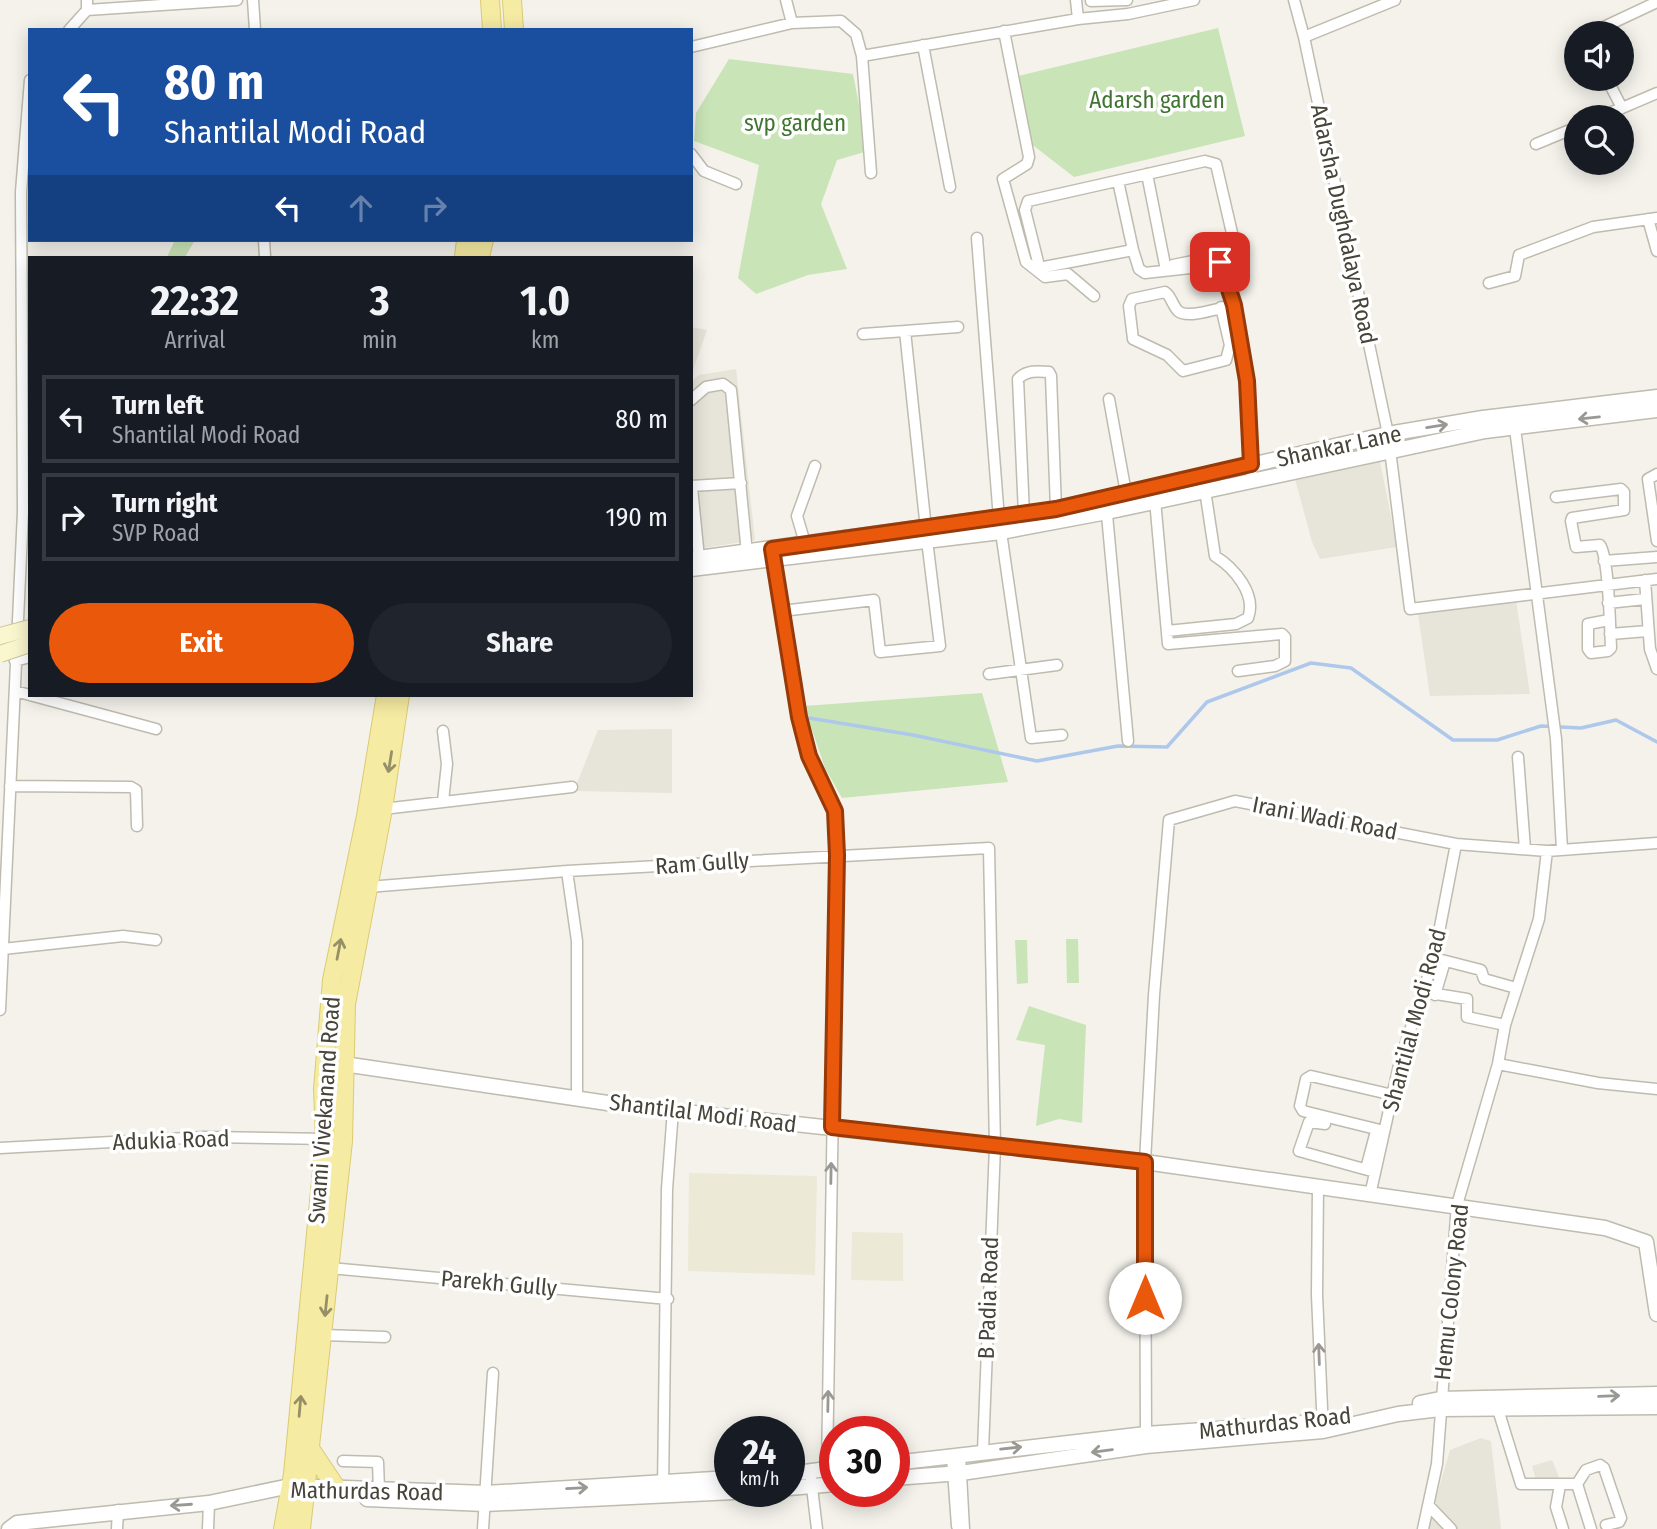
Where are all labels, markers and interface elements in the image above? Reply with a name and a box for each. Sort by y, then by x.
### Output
map controls [1564,21,1634,175]
button: sound [1564,21,1634,91]
text: 80 m [164,53,264,112]
icon: left [49,56,140,147]
park label: Adarsh garden [1089,86,1225,114]
street label: Adarsha Dughdalaya Road [1305,101,1383,347]
button: search [1564,105,1634,175]
park label: svp garden [744,109,846,137]
text: Shantilal Modi Road [164,113,426,151]
icon: left [269,189,307,227]
icon: ahead [342,189,380,227]
icon: right [415,189,453,227]
pin [1190,232,1250,292]
icon: arrive [1201,243,1239,281]
text: 22:32 [151,276,239,326]
text: 3 [370,276,390,326]
text: 1.0 [520,276,570,326]
text: Arrival [164,326,225,354]
text: min [362,326,398,354]
text: km [531,326,559,354]
text: Turn left [112,390,204,421]
icon: left [53,400,91,438]
text: 80 m [615,404,668,435]
one-way arrow [1578,411,1601,424]
street label: Shankar Lane [1274,419,1404,473]
one-way arrow [1425,419,1448,432]
text: Shantilal Modi Road [112,421,300,449]
text: Turn right [112,488,218,519]
icon: right [53,498,91,536]
text: 190 m [606,502,668,533]
text: SVP Road [112,519,200,547]
button: Exit [49,603,354,683]
button: Share [368,603,672,683]
one-way arrow [383,750,396,773]
street label: Irani Wadi Road [1250,790,1400,846]
street label: Ram Gully [654,846,751,880]
street label: Shantilal Modi Road [1376,925,1452,1115]
one-way arrow [332,938,346,961]
street label: Swami Vivekanand Road [302,995,346,1225]
street label: Shantilal Modi Road [608,1088,798,1138]
street label: Adukia Road [112,1124,230,1156]
one-way arrow [825,1162,838,1185]
street label: Hemu Colony Road [1428,1202,1474,1382]
street label: B Padia Road [972,1236,1004,1360]
position arrow [1108,1261,1182,1335]
street label: Parekh Gully [440,1264,559,1302]
one-way arrow [319,1294,332,1317]
one-way arrow [1312,1342,1326,1365]
one-way arrow [821,1390,835,1413]
one-way arrow [1597,1390,1620,1403]
one-way arrow [293,1395,306,1417]
street label: Mathurdas Road [1197,1401,1353,1445]
speed limit sign: 30 [819,1416,910,1507]
text: 24 [743,1431,776,1473]
one-way arrow [999,1442,1021,1455]
one-way arrow [1091,1445,1114,1458]
text: km/h [739,1468,780,1490]
street label: Mathurdas Road [290,1476,444,1506]
one-way arrow [565,1481,588,1494]
one-way arrow [170,1499,193,1512]

